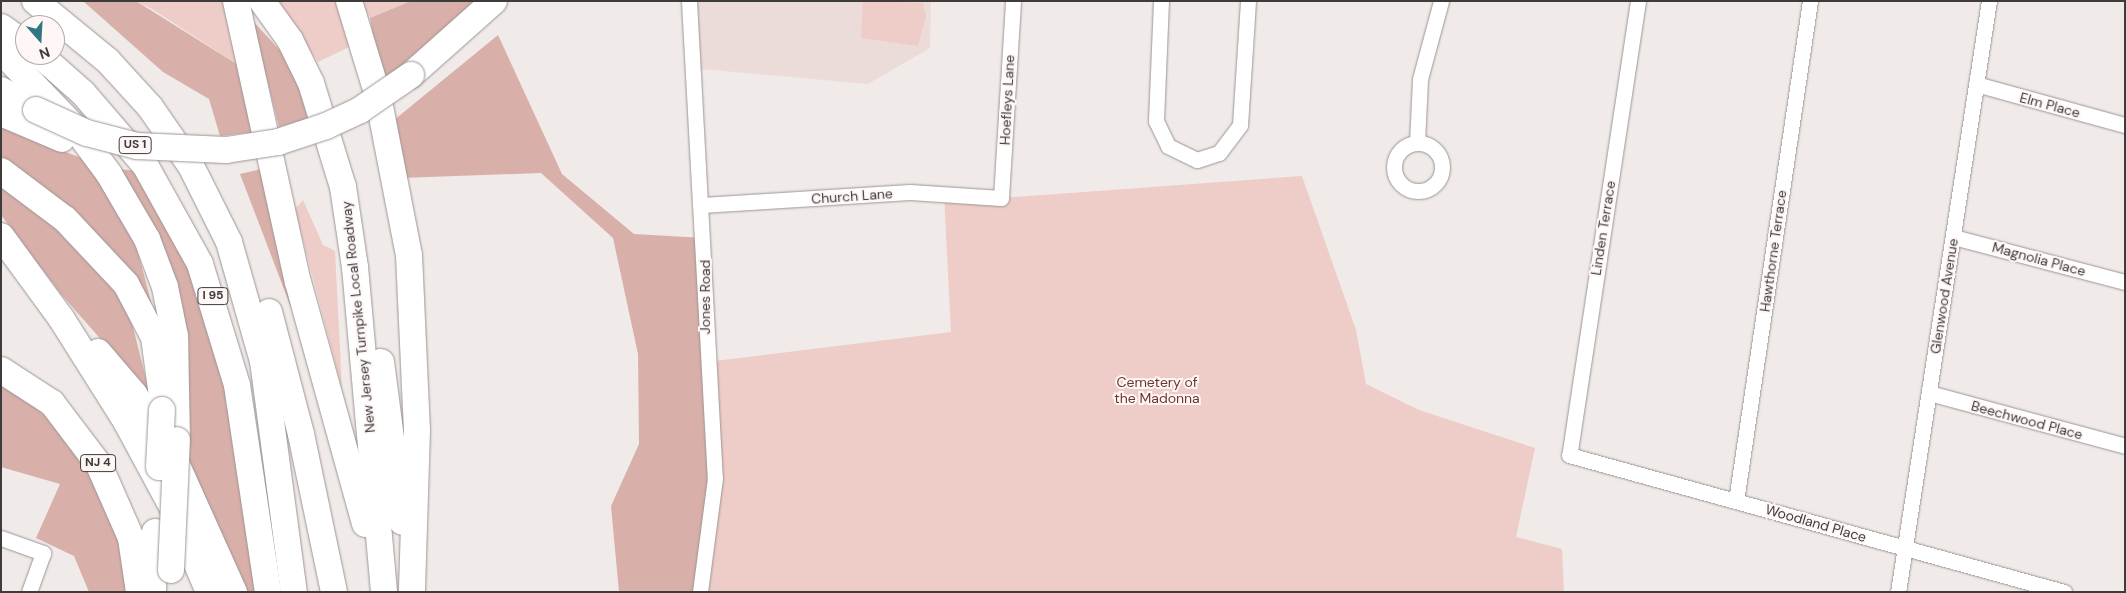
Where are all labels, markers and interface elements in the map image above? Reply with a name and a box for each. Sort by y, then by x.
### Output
north arrow [15,15,65,65]
text: N [37,43,52,63]
street label: Hoefleys Lane [996,54,1018,146]
street label: Elm Place [2018,89,2082,121]
road number: US 1 [118,136,152,154]
street label: Linden Terrace [1587,179,1619,277]
street label: Church Lane [811,185,893,207]
street label: Hawthorne Terrace [1756,189,1790,313]
street label: New Jersey Turnpike Local Roadway [337,200,379,434]
street label: Glenwood Avenue [1927,237,1961,355]
street label: Magnolia Place [1990,238,2088,280]
street label: Jones Road [697,260,713,334]
road number: I 95 [197,286,229,306]
park label: Cemetery of the Madonna [1114,374,1200,407]
street label: Beechwood Place [1969,397,2085,443]
road number: NJ 4 [79,453,117,472]
street label: Woodland Place [1764,501,1868,545]

